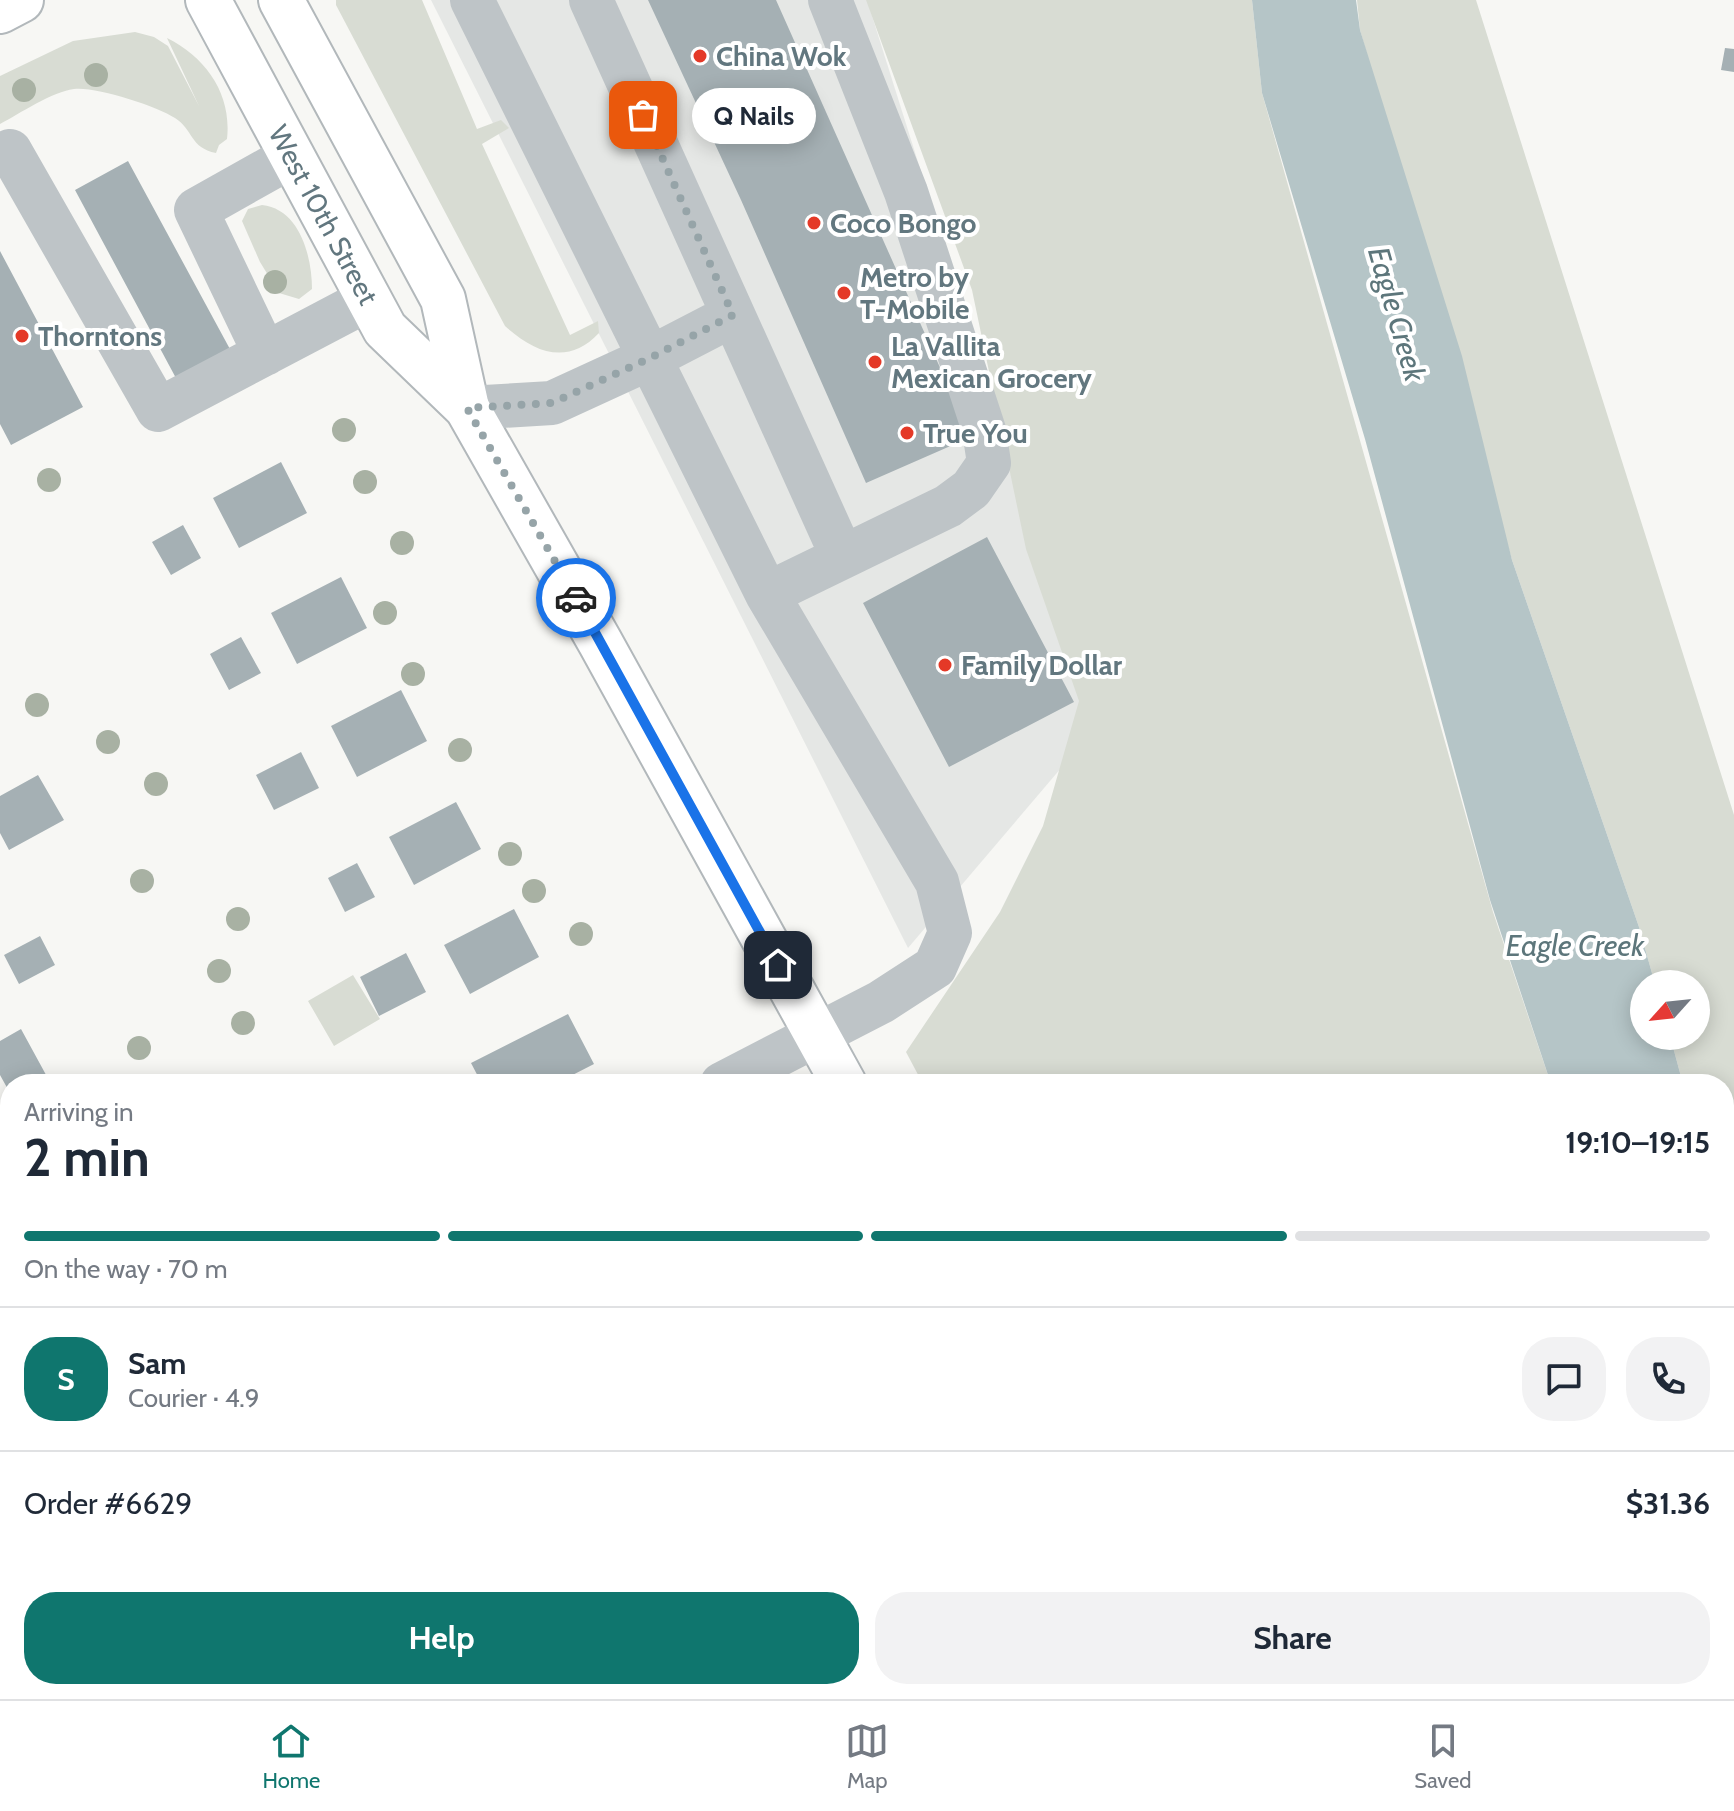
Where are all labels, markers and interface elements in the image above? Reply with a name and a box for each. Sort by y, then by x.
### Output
place label: China Wok [716,39,847,73]
marker: China Wok [691,47,709,65]
pin [609,81,677,149]
callout: Q Nails [691,87,815,143]
icon: bag [621,93,665,137]
text: Q Nails [714,100,794,132]
street label: West 10th Street [262,119,386,310]
place label: Coco Bongo [830,206,976,240]
marker: Coco Bongo [805,214,823,232]
water label: Eagle Creek [1360,242,1434,387]
place label: Metro by T-Mobile [860,260,969,326]
marker: Metro by T-Mobile [835,284,853,302]
place label: Thorntons [38,319,162,353]
marker: Thorntons [13,327,31,345]
place label: La Vallita Mexican Grocery [891,329,1092,395]
marker: La Vallita Mexican Grocery [866,353,884,371]
place label: True You [923,416,1028,450]
marker: True You [898,424,916,442]
courier [536,558,616,638]
icon: car [554,576,598,620]
place label: Family Dollar [961,648,1123,682]
marker: Family Dollar [936,656,954,674]
water label: Eagle Creek [1506,927,1645,964]
pin [744,931,812,999]
icon: home [756,943,800,987]
north arrow [1630,970,1710,1050]
map controls [1630,970,1710,1050]
text: Arriving in [24,1096,134,1128]
text: 19:10–19:15 [1565,1124,1710,1161]
text: 2 min [24,1126,150,1189]
text: On the way · 70 m [24,1253,228,1285]
button: chat [1522,1337,1606,1421]
button: phone [1626,1337,1710,1421]
text: Sam [128,1345,186,1382]
text: S [57,1361,75,1398]
text: Courier · 4.9 [128,1382,260,1414]
text: Order #6629 [24,1485,192,1522]
text: $31.36 [1626,1485,1710,1522]
button: Help [24,1592,859,1684]
button: Share [875,1592,1710,1684]
tab: Home [262,1719,320,1794]
tab: Map [845,1719,889,1794]
tab: Saved [1414,1719,1471,1794]

